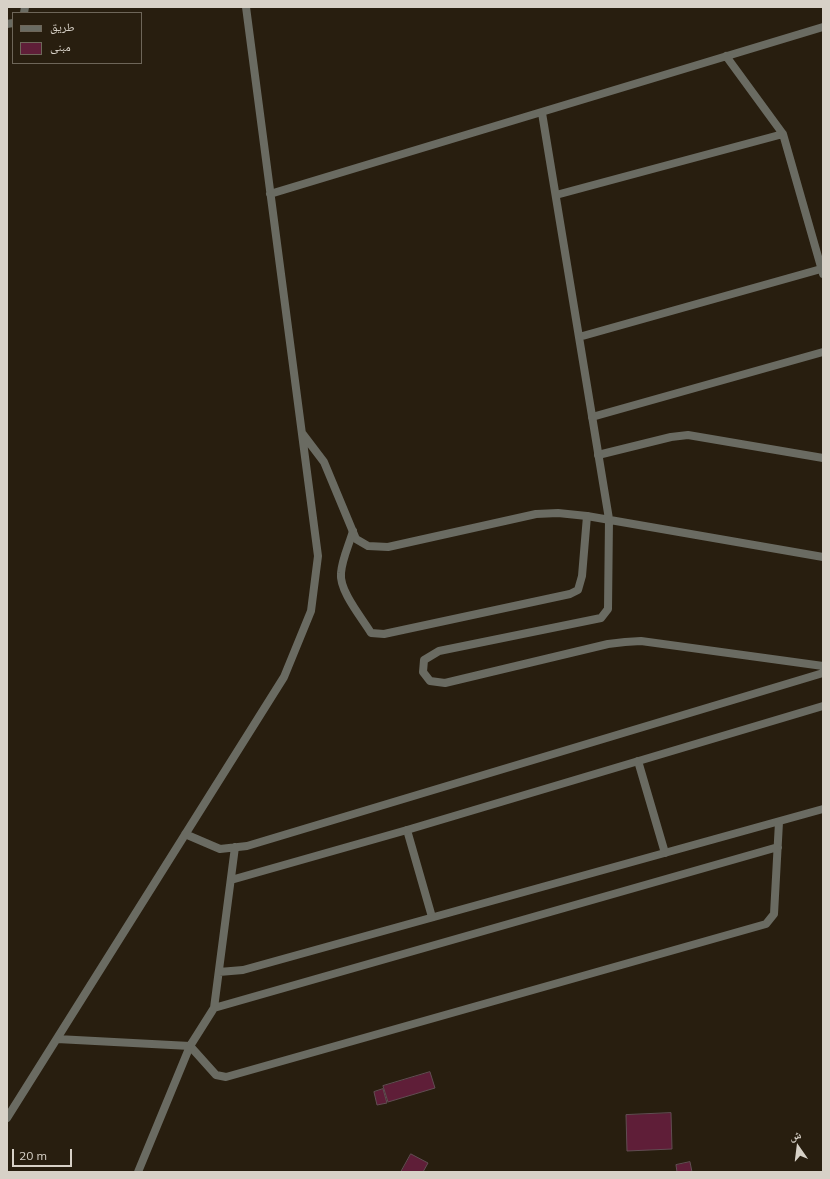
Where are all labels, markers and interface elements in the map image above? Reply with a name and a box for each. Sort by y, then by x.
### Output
legend [12,12,142,64]
text: طريق [50,19,75,34]
text: مبنى [50,39,71,54]
north arrow [778,1127,818,1167]
text: ش [788,1127,802,1144]
scale bar [14,1141,74,1167]
text: 20 m [19,1148,47,1163]

